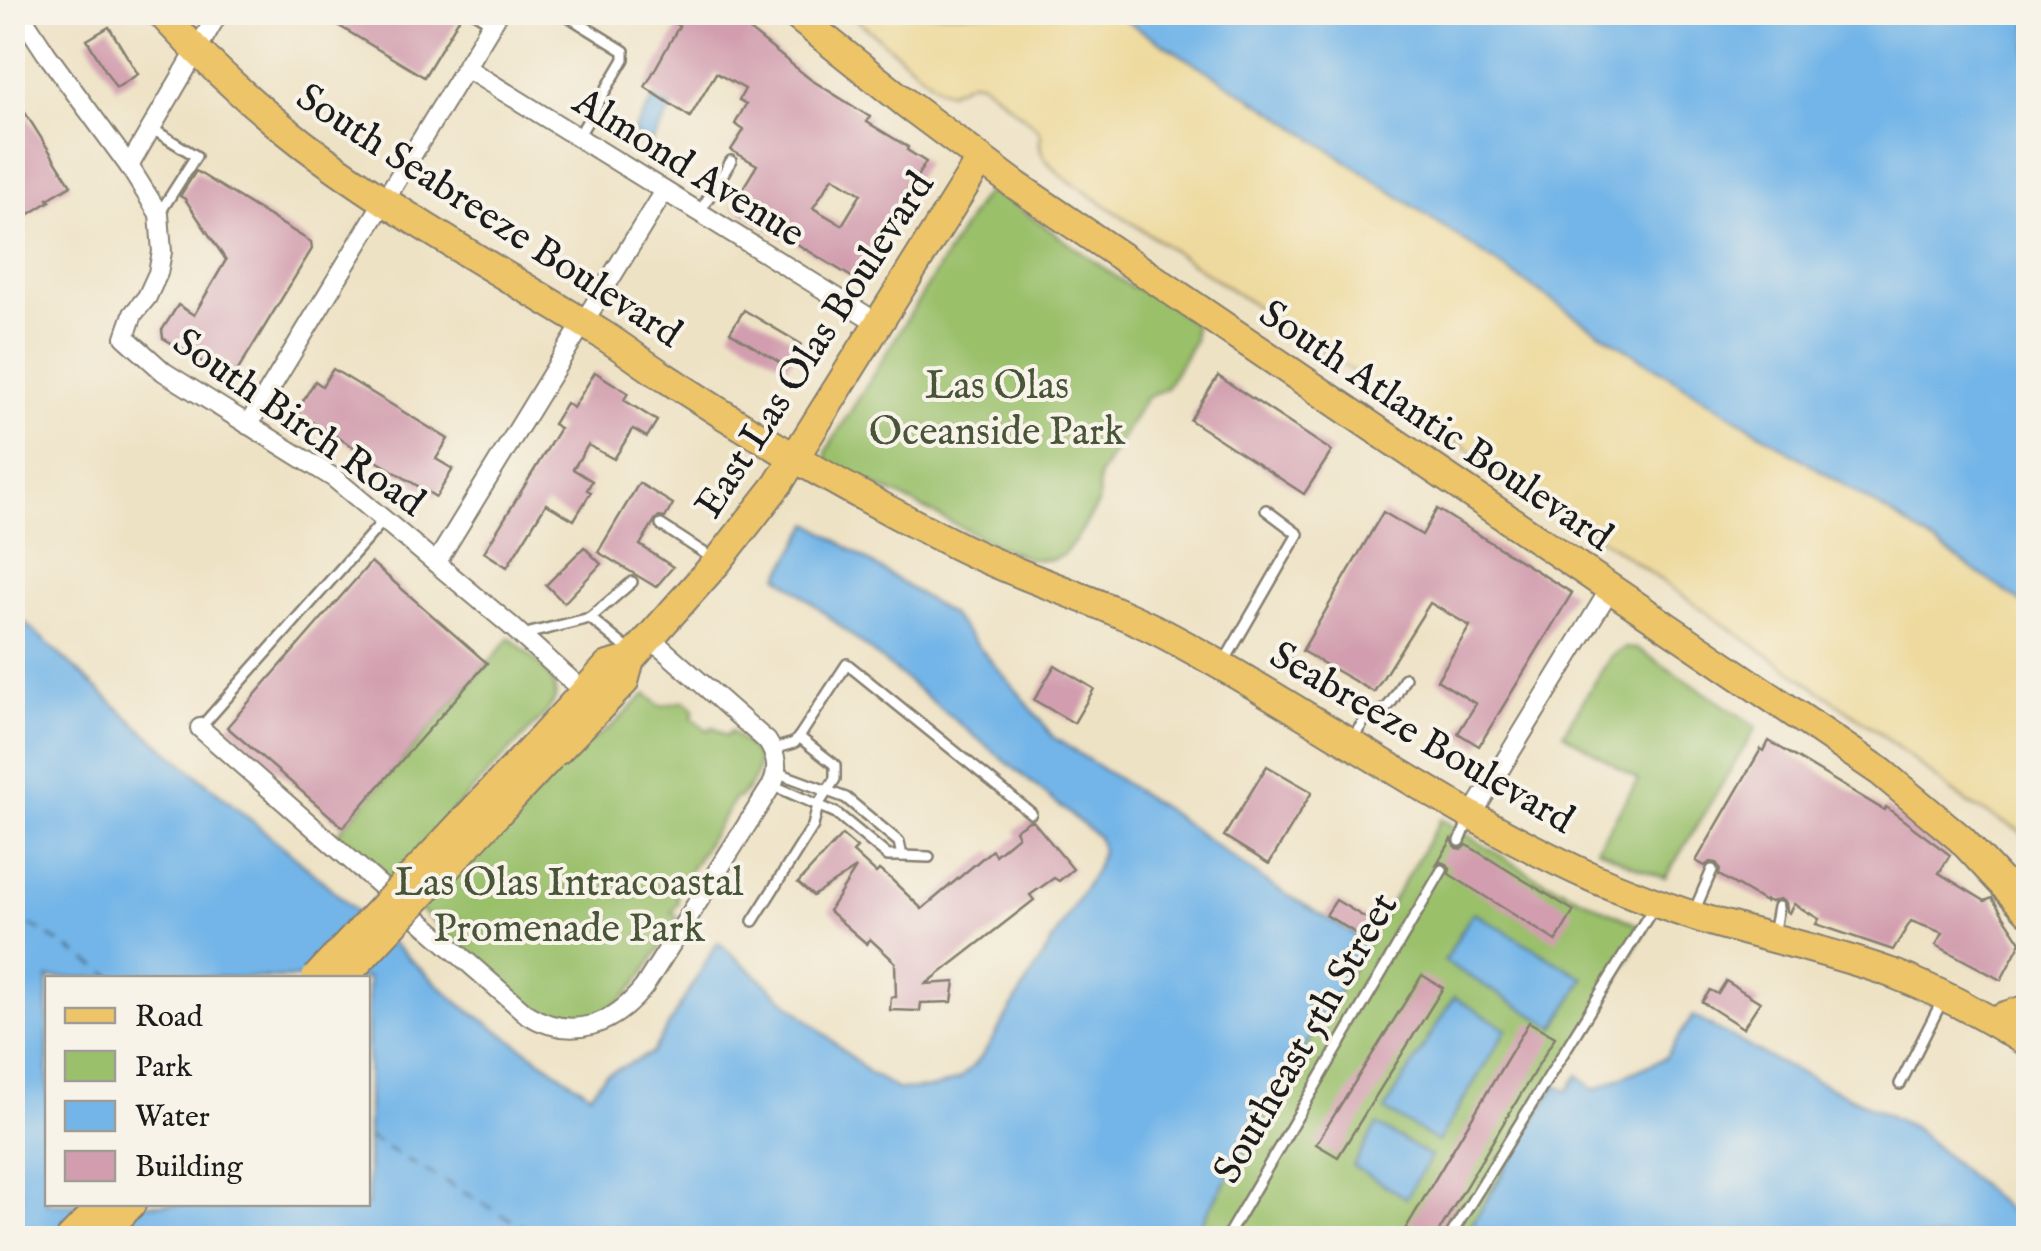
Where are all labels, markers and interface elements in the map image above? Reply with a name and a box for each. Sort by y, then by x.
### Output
street label: South Seabreeze Boulevard [286,73,691,361]
street label: Almond Avenue [562,77,813,260]
street label: East Las Olas Boulevard [685,163,947,529]
street label: South Atlantic Boulevard [1249,290,1622,565]
street label: South Birch Road [162,318,434,530]
park label: Las Olas Oceanside Park [869,362,1126,459]
street label: Seabreeze Boulevard [1260,631,1583,847]
park label: Las Olas Intracoastal Promenade Park [395,859,743,956]
street label: Southeast 5th Street [1203,884,1411,1193]
legend [45,976,370,1206]
text: Road [135,999,204,1037]
text: Park [135,1049,193,1087]
text: Water [135,1099,210,1137]
text: Building [135,1149,244,1187]

